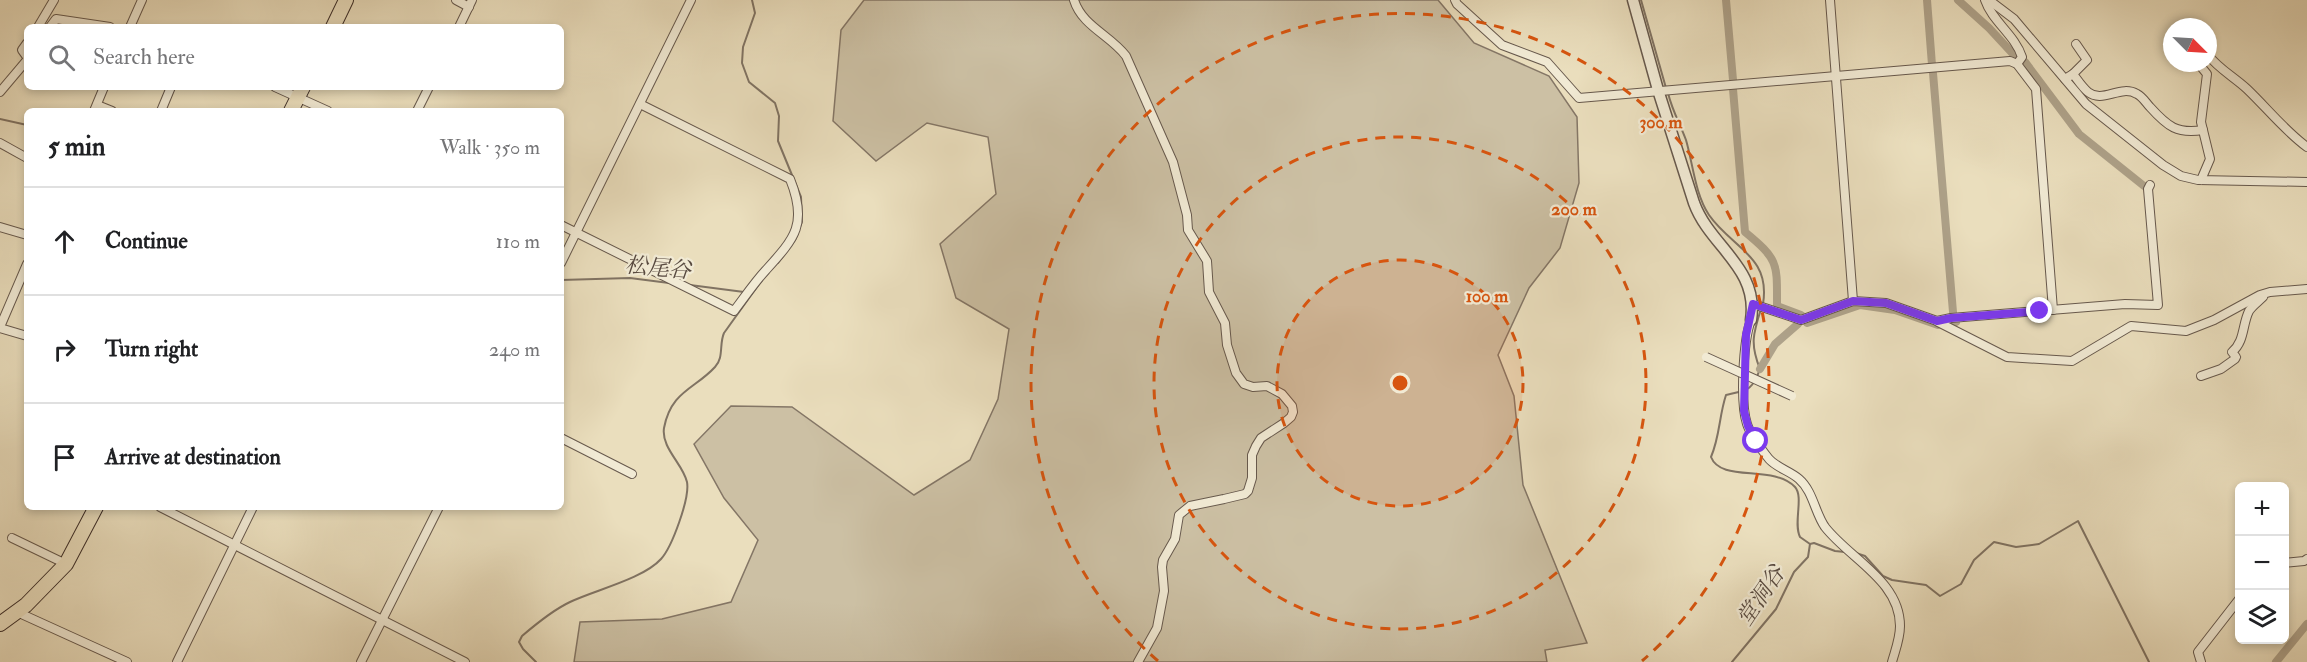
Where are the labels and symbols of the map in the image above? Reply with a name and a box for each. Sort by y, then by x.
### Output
north arrow [2163,18,2217,72]
text: 300 m [1639,111,1684,134]
text: 200 m [1551,198,1598,221]
water label: 松尾谷 [624,251,694,285]
text: 100 m [1466,285,1509,308]
route end [2026,297,2052,323]
centre of rings [1390,373,1410,393]
route start [1742,427,1768,453]
water label: 堂洞谷 [1731,559,1792,631]

